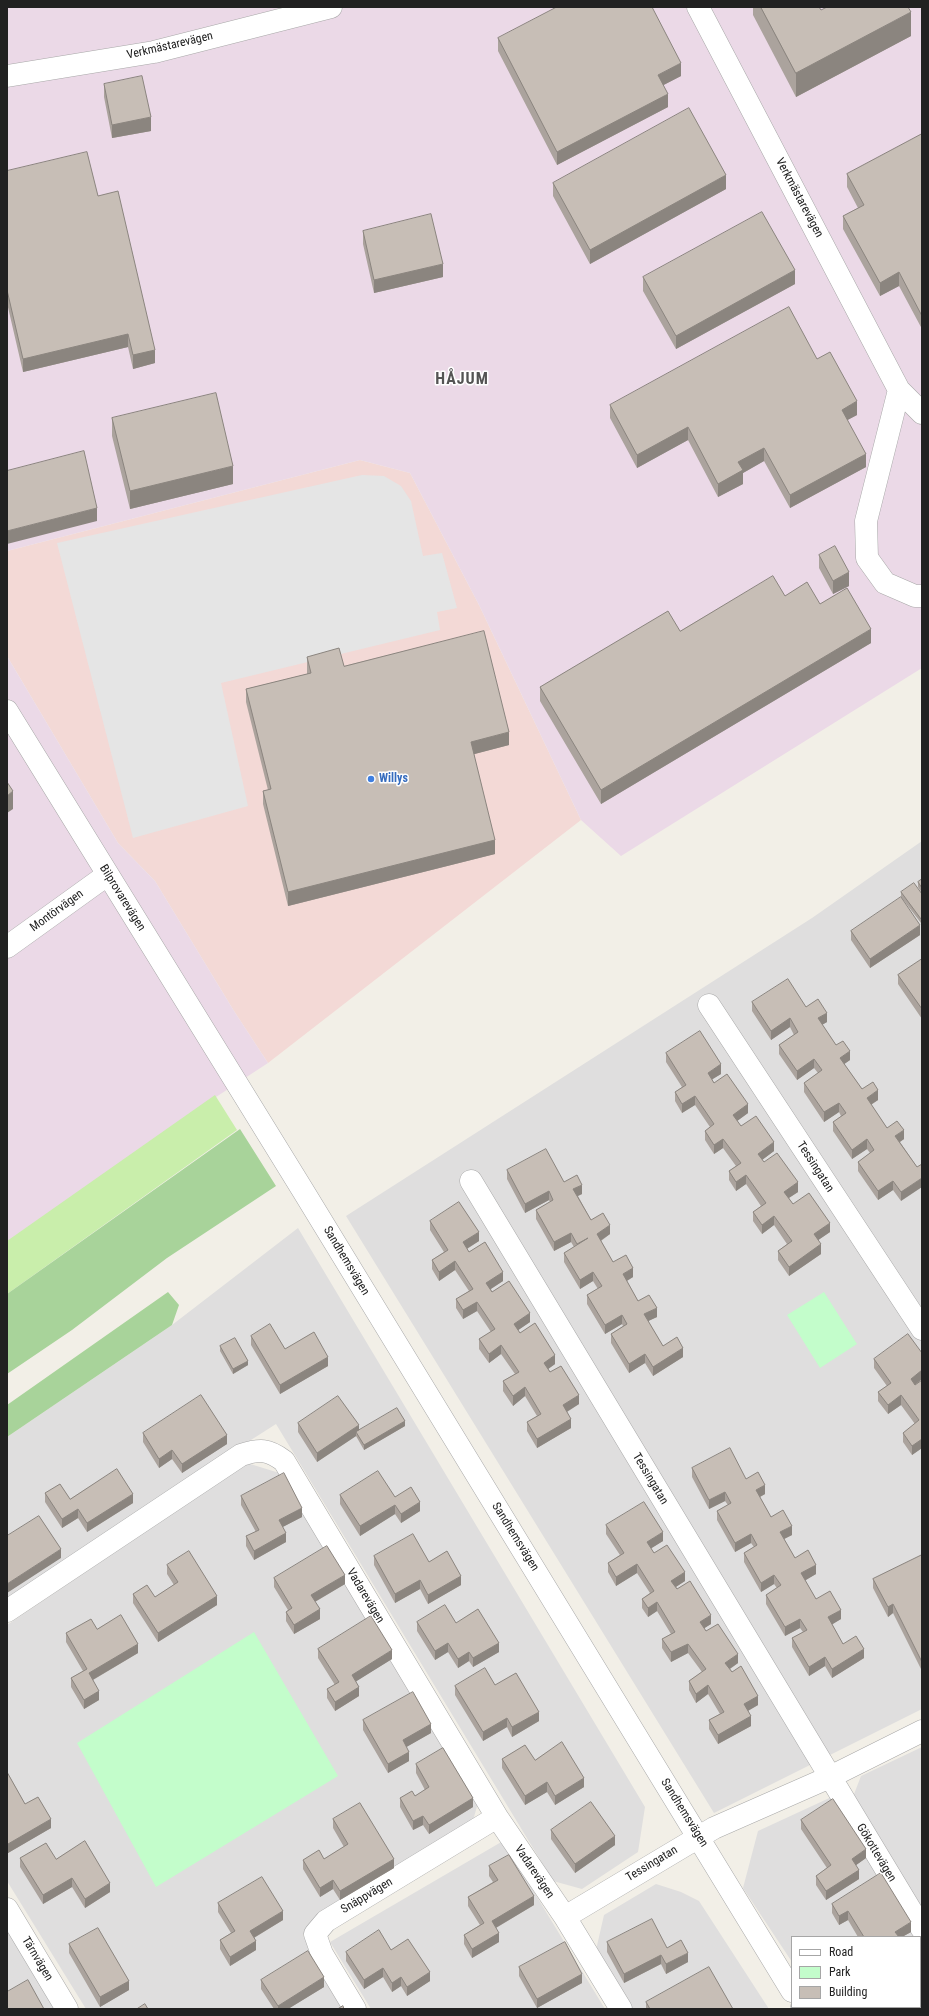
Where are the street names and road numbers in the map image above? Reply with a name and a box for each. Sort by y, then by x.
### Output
street label: Verkmästarevägen [126,29,214,63]
street label: Verkmästarevägen [772,156,826,240]
street label: Bilprovarevägen [96,862,148,934]
street label: Montörvägen [28,887,86,935]
street label: Tessingatan [793,1139,837,1195]
street label: Sandhemsvägen [320,1224,372,1298]
street label: Tessingatan [629,1451,671,1507]
street label: Sandhemsvägen [488,1500,542,1574]
street label: Vadarevägen [343,1566,387,1626]
street label: Sandhemsvägen [657,1776,711,1850]
street label: Gökottevägen [853,1821,899,1885]
street label: Vadarevägen [511,1843,557,1901]
street label: Tessingatan [624,1843,680,1885]
street label: Snäppvägen [339,1875,395,1917]
street label: Tärnvägen [18,1934,56,1984]

